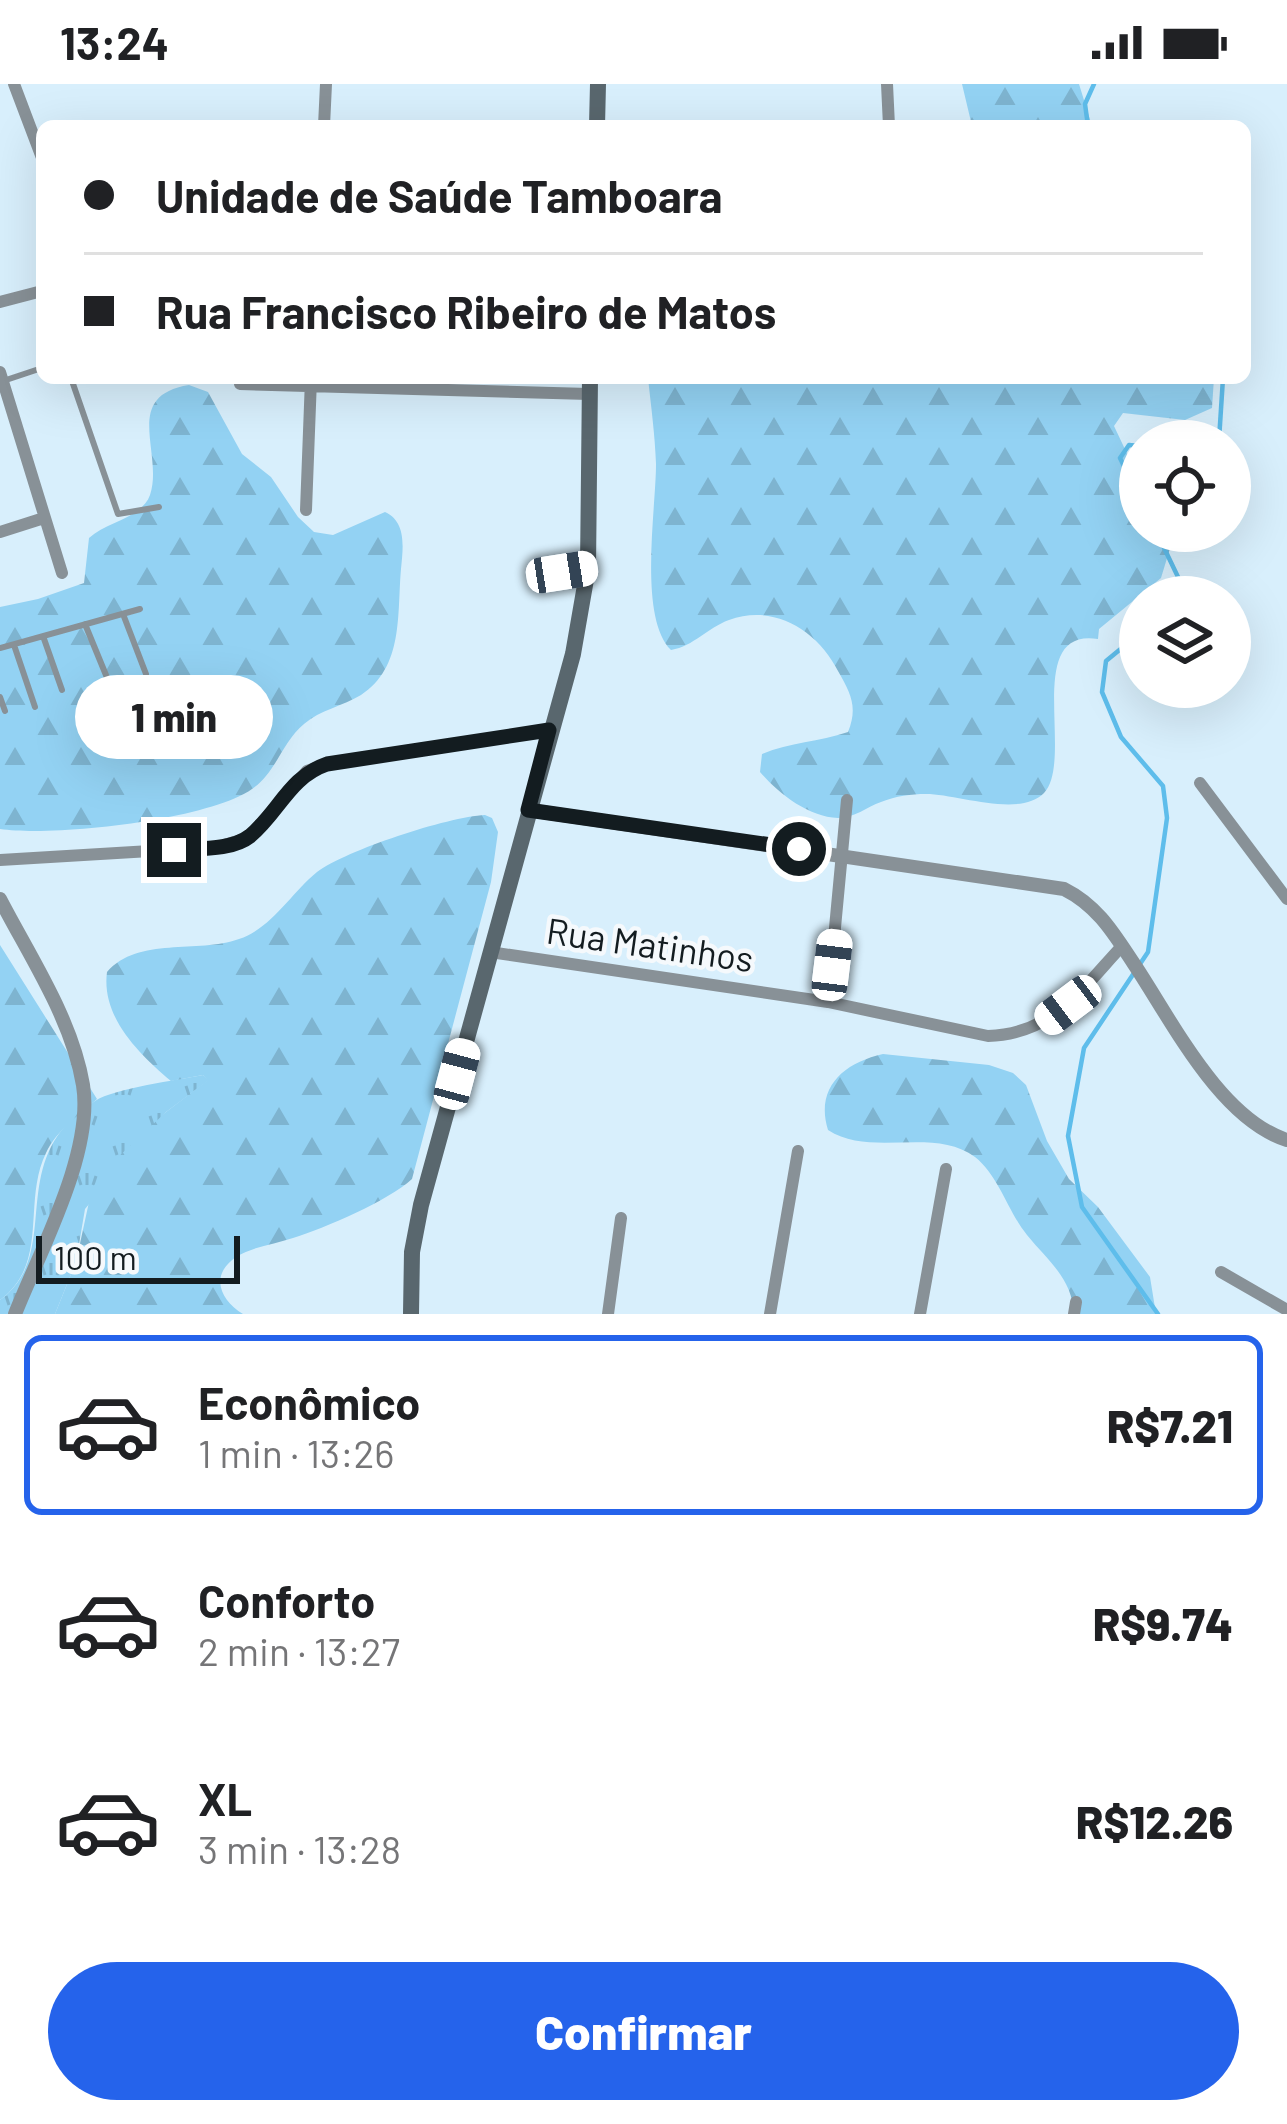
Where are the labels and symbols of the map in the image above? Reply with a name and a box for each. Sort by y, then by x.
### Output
car [524,549,600,595]
callout: 1 min [75,676,273,760]
route start [772,822,826,876]
route end [147,823,201,877]
street label: Rua Matinhos [544,908,757,979]
car [810,927,854,1003]
car [1028,969,1108,1041]
car [430,1035,484,1113]
scale bar [36,1230,240,1283]

